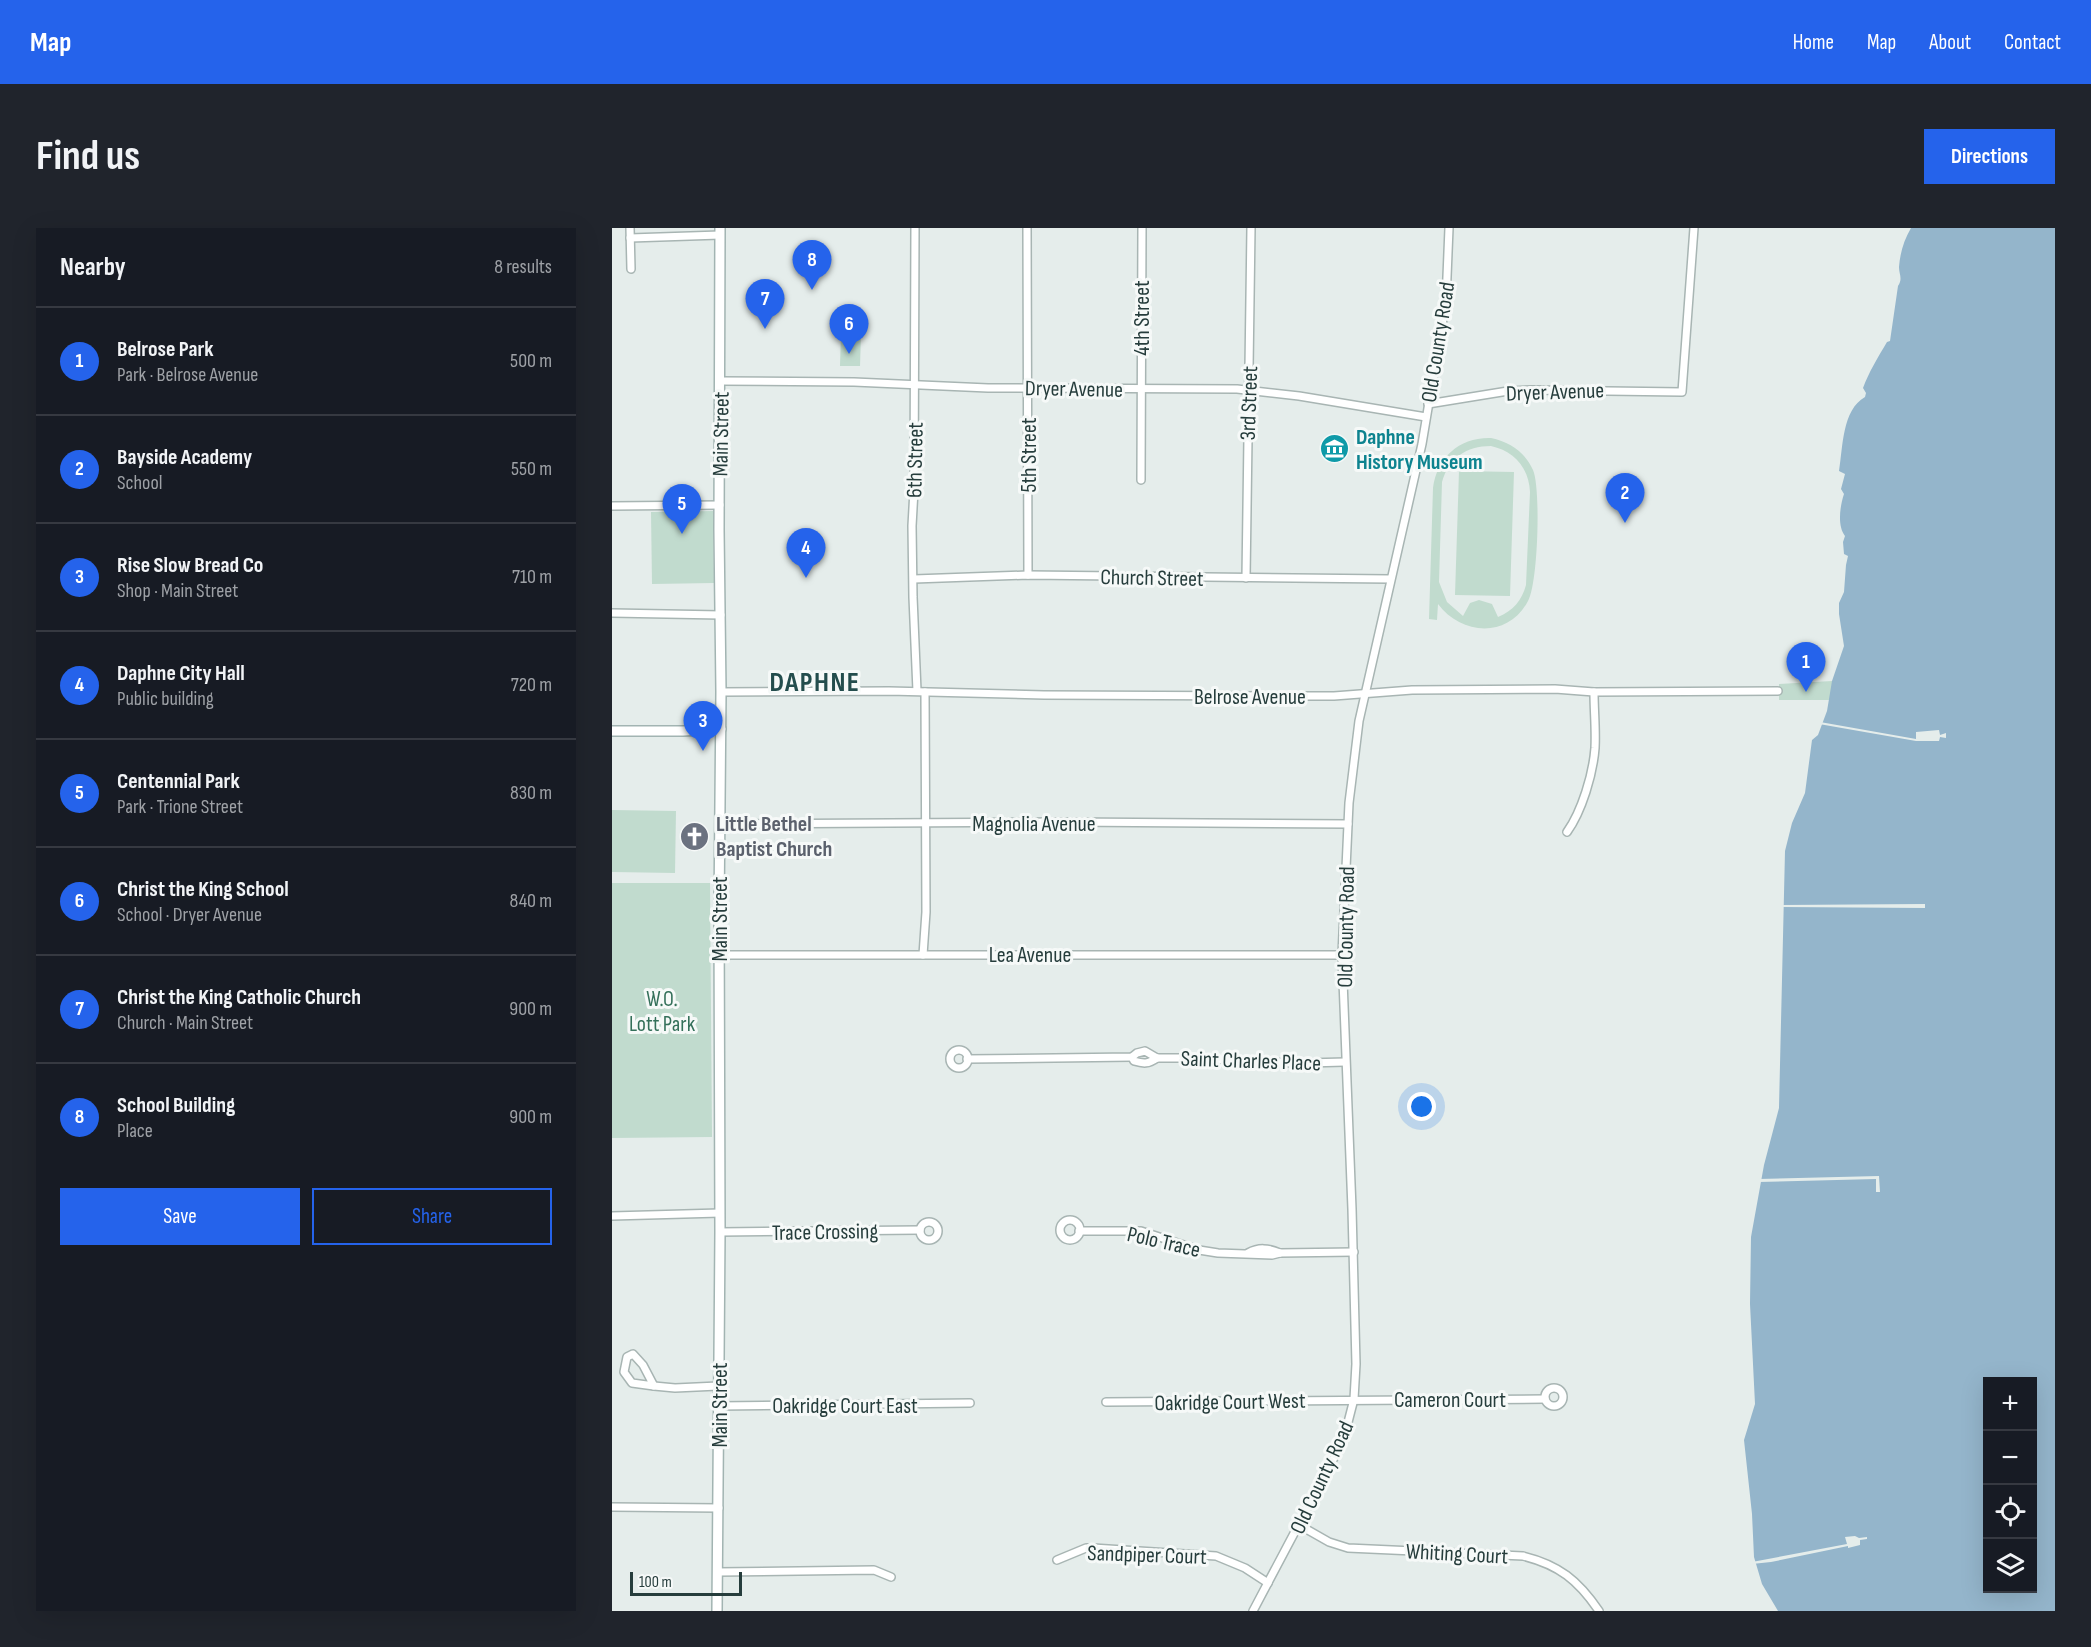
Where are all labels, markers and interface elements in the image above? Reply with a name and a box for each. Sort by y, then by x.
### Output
text: Map [30,26,71,59]
text: Home [1793,30,1834,55]
text: Map [1867,30,1896,55]
text: About [1929,30,1971,55]
text: Contact [2004,30,2061,55]
button: Directions [1924,129,2055,184]
text: Find us [36,131,140,182]
pin: 8 [792,241,832,290]
text: Nearby [60,252,126,283]
text: 8 results [494,255,552,279]
pin: 7 [746,279,784,329]
street label: 4th Street [1129,280,1156,356]
street label: Old County Road [1416,280,1461,404]
pin: 6 [830,304,868,354]
text: Belrose Park [117,336,214,363]
text: 1 [76,349,83,373]
text: 500 m [510,349,552,373]
text: Park · Belrose Avenue [117,363,258,387]
street label: 3rd Street [1235,365,1264,441]
street label: Dryer Avenue [1025,375,1123,404]
street label: Dryer Avenue [1506,377,1605,408]
street label: Main Street [707,391,736,477]
street label: 5th Street [1016,417,1043,492]
street label: 6th Street [901,422,930,498]
place label: Daphne History Museum [1356,424,1483,476]
museum icon: Daphne History Museum [1319,433,1351,465]
text: Bayside Academy [117,444,252,471]
text: 2 [75,457,84,481]
text: 550 m [511,457,552,481]
text: School [117,471,162,495]
pin: 2 [1606,474,1644,523]
pin: 5 [662,484,702,534]
pin: 4 [786,528,826,578]
text: Rise Slow Bread Co [117,552,263,579]
street label: Church Street [1100,564,1204,593]
text: 3 [75,565,84,589]
text: 710 m [512,565,552,589]
text: Shop · Main Street [117,579,238,603]
pin: 1 [1786,642,1826,692]
text: Daphne City Hall [117,660,245,687]
district label: DAPHNE [769,666,861,699]
text: 4 [75,673,84,697]
text: 720 m [511,673,552,697]
street label: Belrose Avenue [1194,684,1306,711]
text: Public building [117,687,214,711]
pin: 3 [684,702,722,751]
text: Centennial Park [117,768,240,795]
text: 5 [75,781,84,805]
text: 830 m [510,781,552,805]
text: Park · Trione Street [117,795,243,819]
place label: Little Bethel Baptist Church [716,811,832,863]
street label: Magnolia Avenue [972,811,1096,838]
church icon: Little Bethel Baptist Church [679,820,711,852]
street label: Old County Road [1332,866,1361,988]
text: Christ the King School [117,876,289,903]
street label: Main Street [707,876,734,961]
text: 6 [75,889,84,913]
text: 840 m [510,889,552,913]
text: School · Dryer Avenue [117,903,262,927]
street label: Lea Avenue [989,942,1071,969]
text: Christ the King Catholic Church [117,984,361,1011]
park label: W.O. Lott Park [629,986,696,1038]
text: 7 [75,997,84,1021]
text: 900 m [509,997,552,1021]
text: Church · Main Street [117,1011,253,1035]
street label: Saint Charles Place [1180,1046,1322,1077]
text: School Building [117,1092,235,1119]
your location [1407,1092,1436,1121]
text: 8 [75,1105,84,1129]
text: 900 m [509,1105,552,1129]
text: Place [117,1119,153,1143]
button: Save [60,1188,300,1245]
button: Share [312,1188,552,1245]
street label: Trace Crossing [772,1218,879,1247]
street label: Polo Trace [1124,1221,1203,1264]
street label: Main Street [707,1362,734,1447]
map controls [1983,1377,2037,1593]
button: + [1983,1377,2037,1431]
street label: Cameron Court [1394,1387,1506,1414]
street label: Oakridge Court West [1154,1388,1306,1417]
street label: Oakridge Court East [772,1393,918,1420]
street label: Old County Road [1284,1417,1360,1538]
button: − [1983,1431,2037,1485]
button: locate [1983,1485,2037,1539]
street label: Whiting Court [1405,1538,1509,1571]
button: layers [1983,1539,2037,1593]
street label: Sandpiper Court [1087,1540,1207,1571]
scale bar [630,1569,742,1596]
text: 100 m [639,1573,672,1592]

